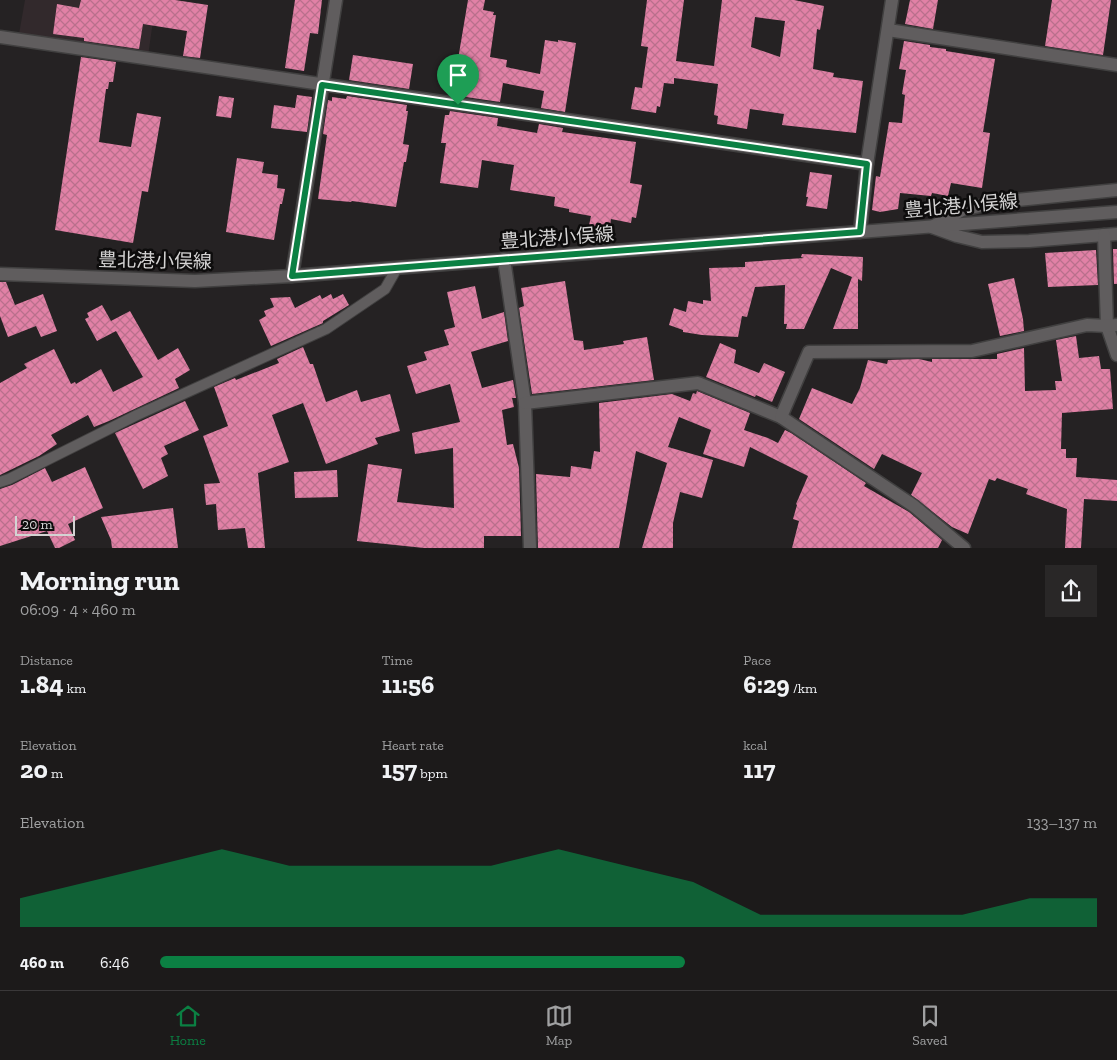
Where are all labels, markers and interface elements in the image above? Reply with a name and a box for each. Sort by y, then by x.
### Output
pin [437,54,479,105]
icon: arrive [444,61,472,89]
street label: 豊北港小俣線 [903,189,1019,222]
street label: 豊北港小俣線 [499,222,615,253]
street label: 豊北港小俣線 [98,248,212,273]
scale bar [15,512,75,536]
text: 20 m [22,516,53,533]
text: Morning run [20,564,180,597]
button: share [1045,565,1097,617]
text: 06:09 · 4 × 460 m [20,600,136,619]
text: Distance [20,652,73,669]
text: Time [382,652,413,669]
text: Pace [743,652,771,669]
text: 1.84 [20,669,64,699]
text: 11:56 [382,669,435,699]
text: 6:29 [743,669,790,699]
text: km [64,680,86,697]
text: /km [790,680,817,697]
text: Elevation [20,737,77,754]
text: Heart rate [382,737,444,754]
text: kcal [743,737,767,754]
text: 20 [20,754,48,784]
text: 157 [382,754,417,784]
text: 117 [743,754,775,784]
text: m [48,765,63,782]
text: bpm [417,765,448,782]
text: Elevation [20,813,85,832]
text: 133–137 m [1027,813,1097,832]
text: 460 m [20,953,64,972]
text: 6:46 [100,953,129,972]
tab: Home [170,1002,206,1049]
tab: Map [545,1002,573,1049]
tab: Saved [912,1002,947,1049]

